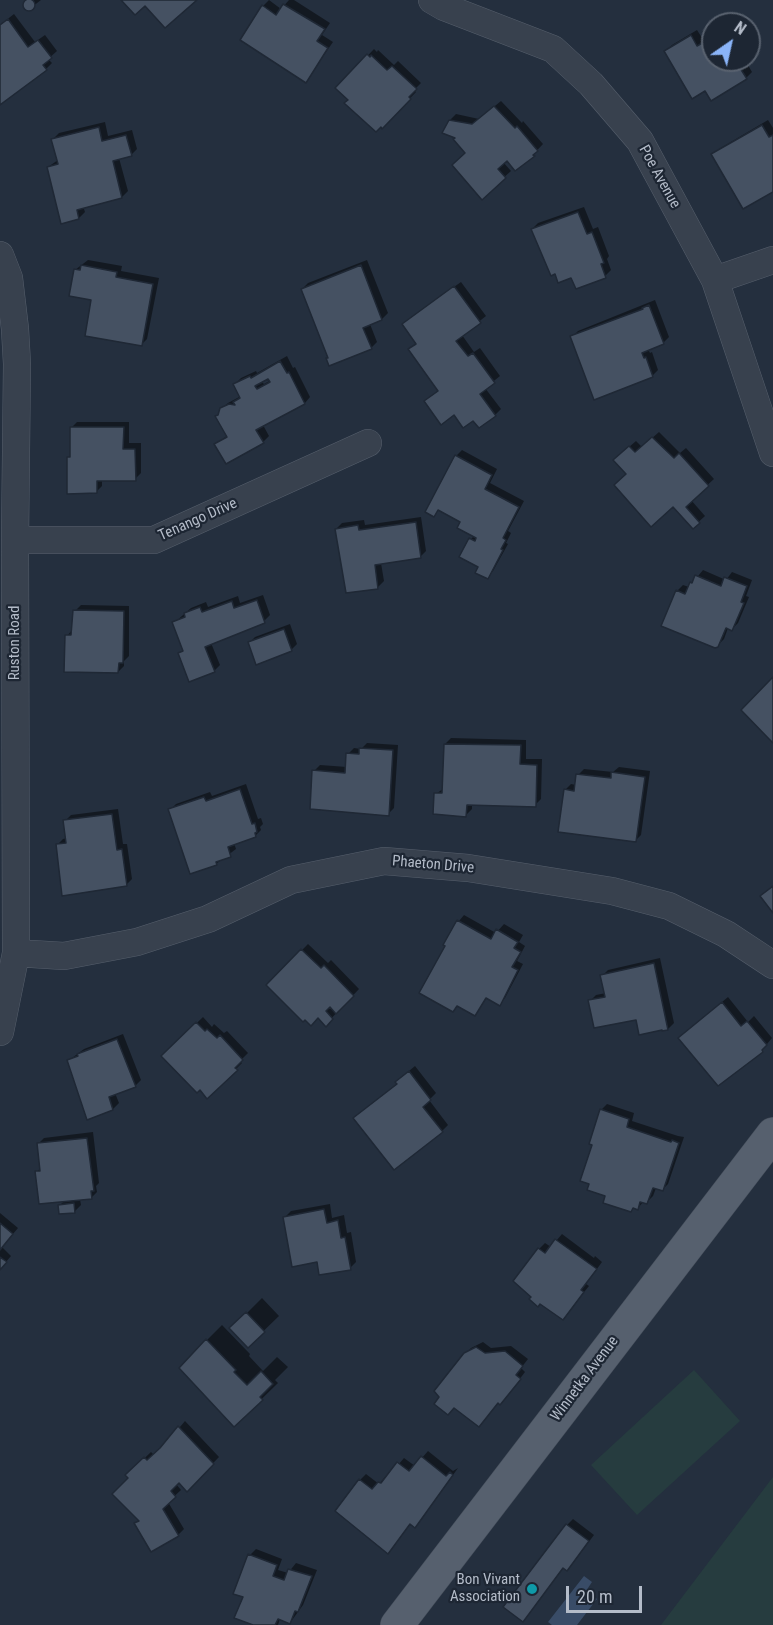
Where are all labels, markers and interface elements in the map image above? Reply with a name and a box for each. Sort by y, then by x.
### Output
north arrow [701,12,761,72]
text: N [731,18,750,39]
street label: Poe Avenue [634,142,684,212]
street label: Tenango Drive [156,495,240,545]
street label: Ruston Road [6,606,24,680]
street label: Phaeton Drive [391,852,475,878]
street label: Winnetka Avenue [547,1333,623,1425]
place label: Bon Vivant Association [450,1571,520,1606]
scale bar [569,1574,646,1612]
marker: Bon Vivant Association [525,1582,539,1596]
text: 20 m [577,1586,612,1607]

